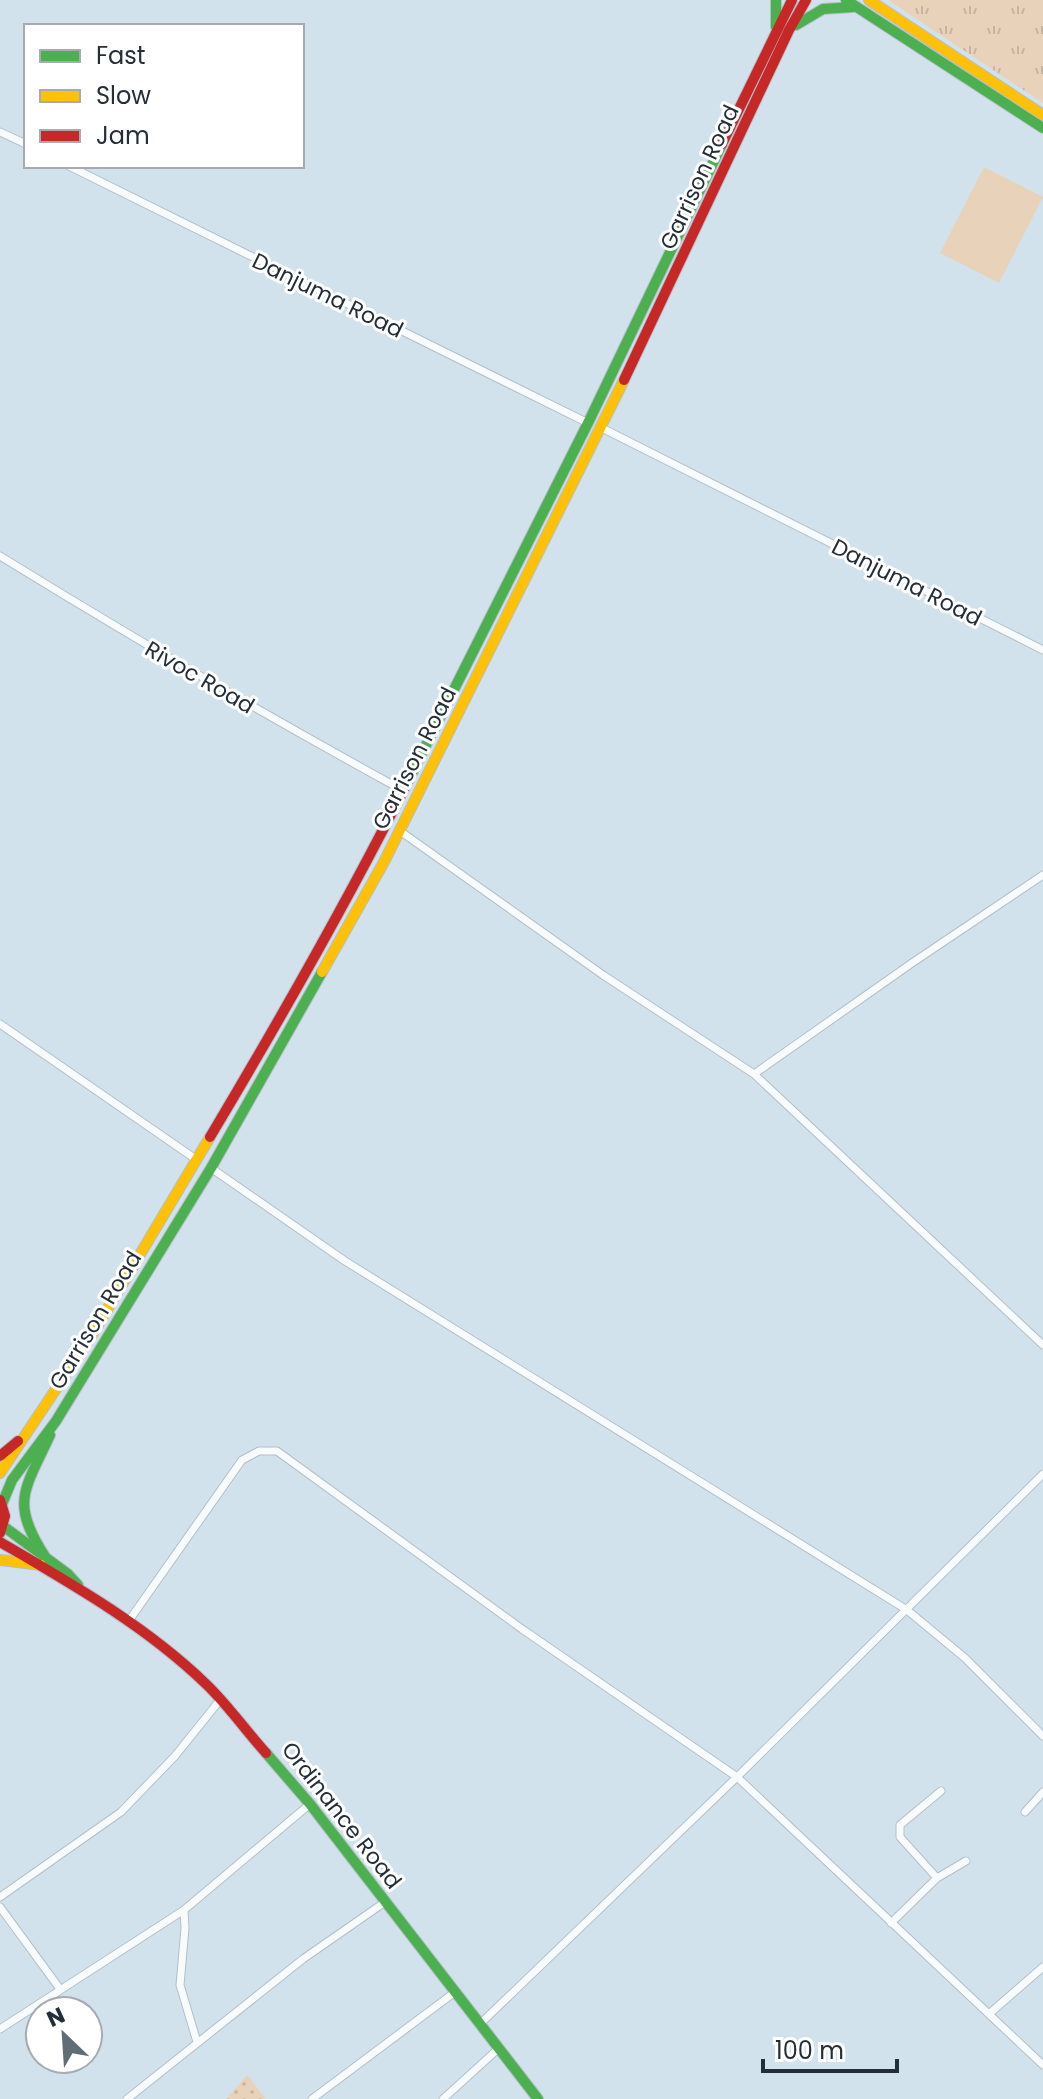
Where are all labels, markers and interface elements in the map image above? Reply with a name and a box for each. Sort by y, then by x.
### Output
legend [24,24,304,168]
text: Fast [96,39,146,72]
text: Slow [96,79,151,112]
street label: Garrison Road [652,100,747,255]
text: Jam [96,119,150,152]
street label: Danjuma Road [247,245,409,345]
street label: Danjuma Road [826,531,987,634]
street label: Rivoc Road [139,634,260,721]
street label: Garrison Road [365,681,464,835]
street label: Garrison Road [42,1245,149,1395]
street label: Ordinance Road [274,1735,409,1895]
north arrow [24,1995,104,2075]
text: N [42,2000,70,2035]
scale bar [763,2023,897,2073]
text: 100 m [775,2034,844,2067]

